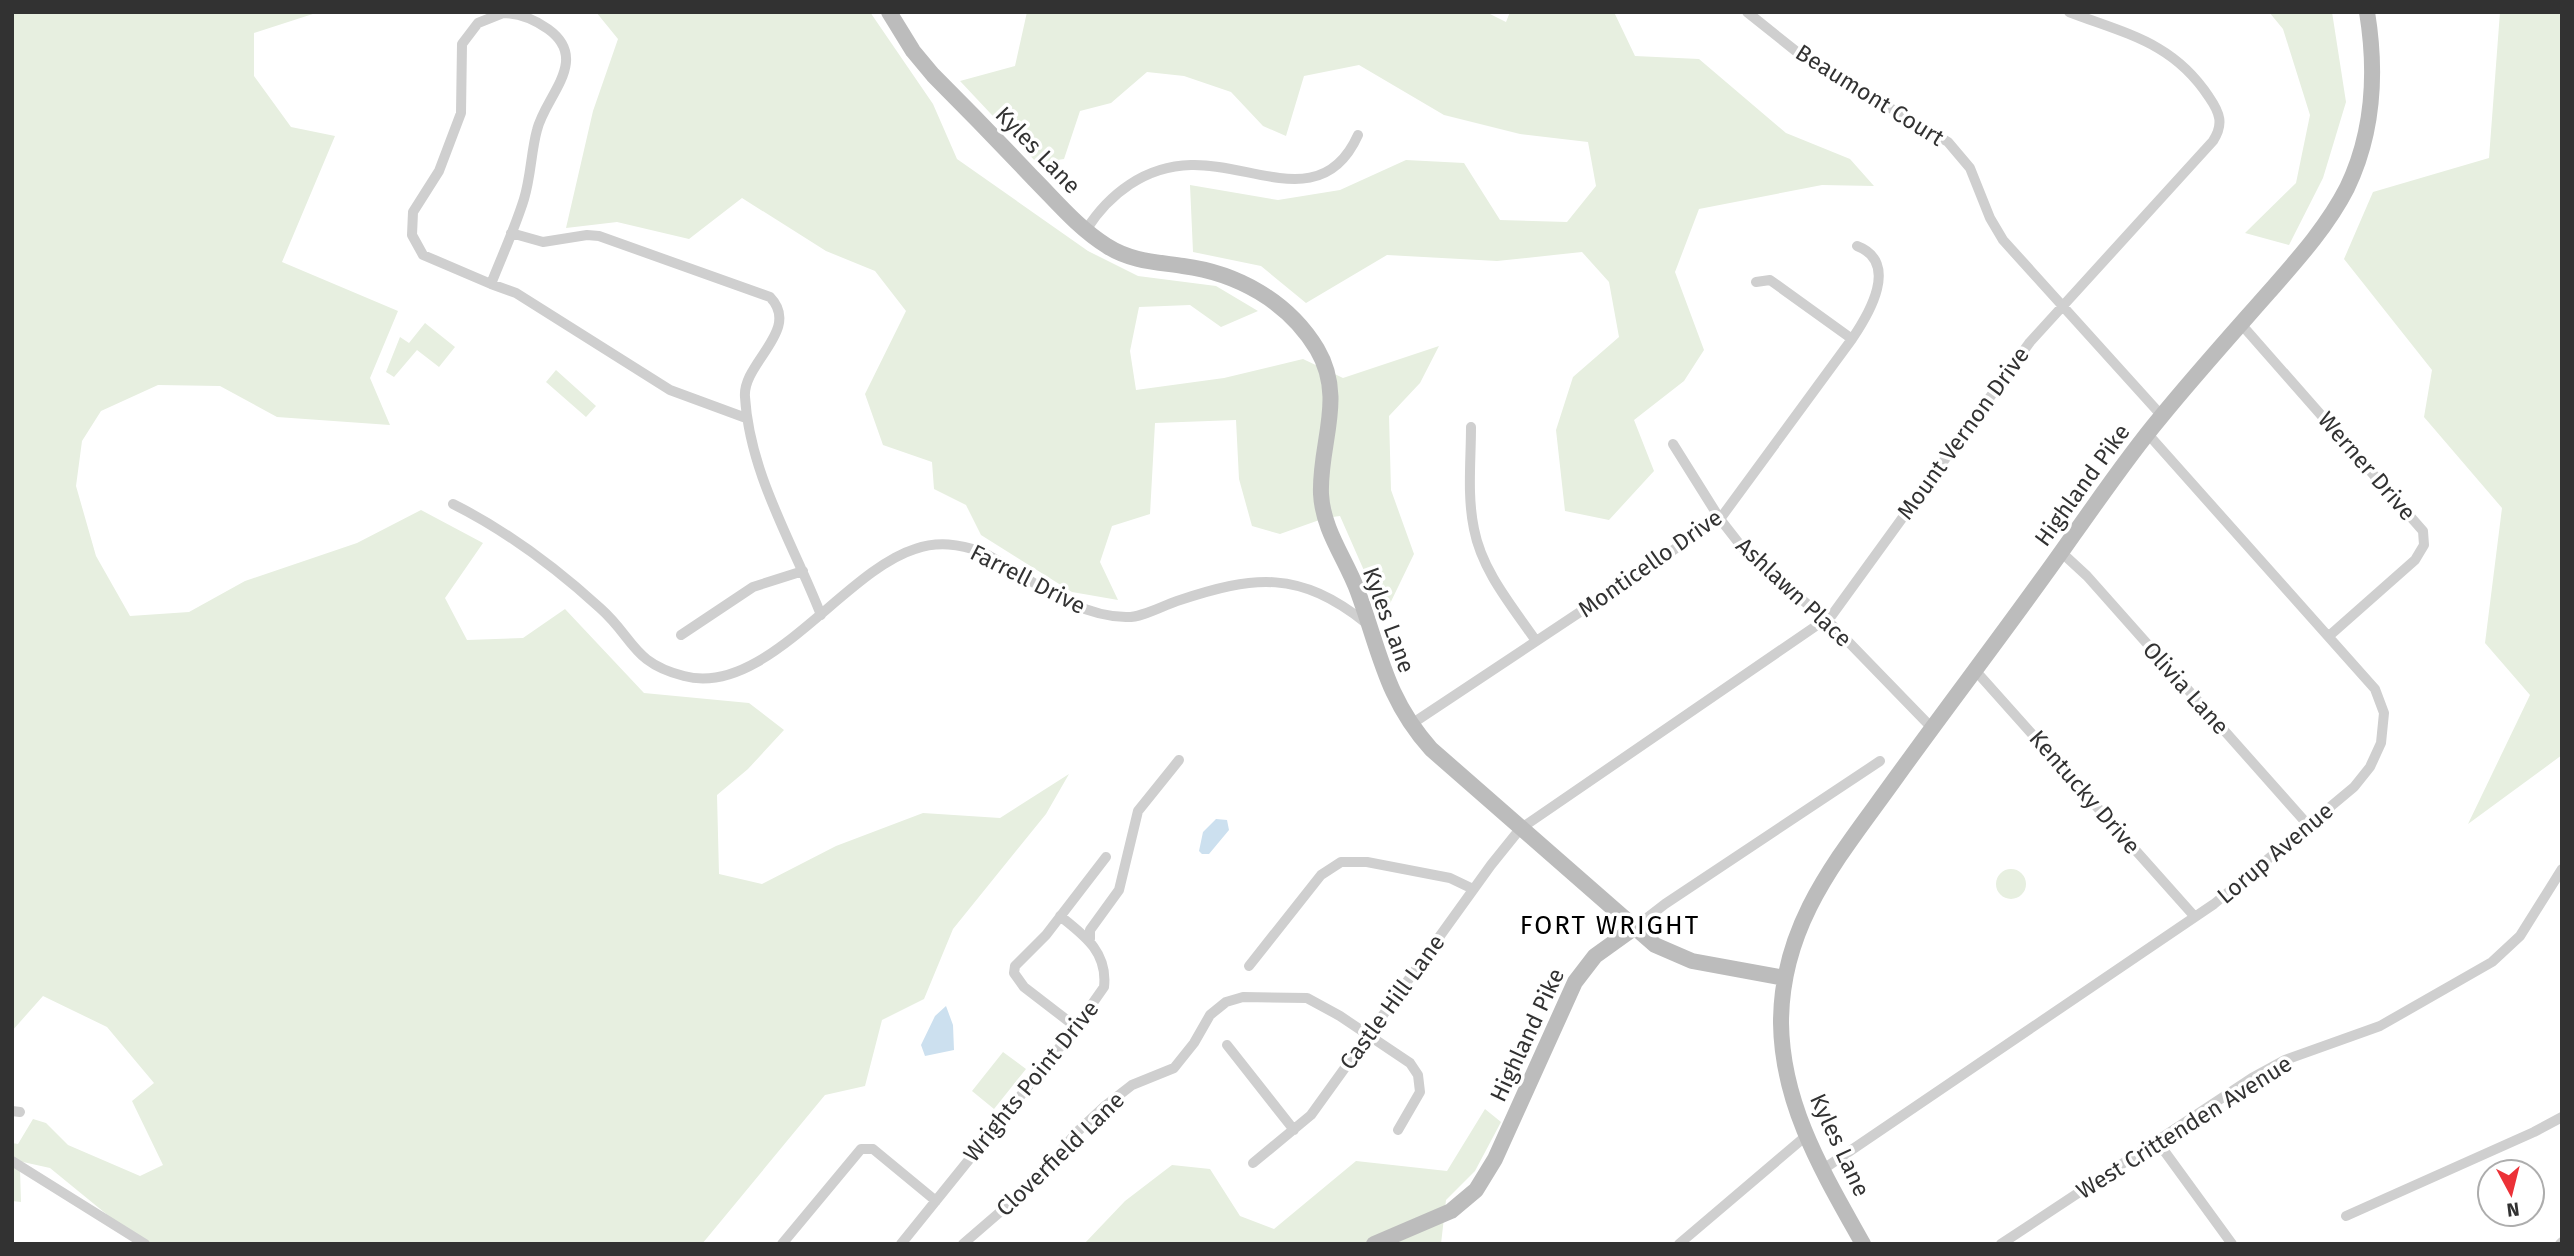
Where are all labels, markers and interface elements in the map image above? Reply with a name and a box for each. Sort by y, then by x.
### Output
street label: Beaumont Court [1791,38,1950,152]
street label: Kyles Lane [990,101,1086,199]
street label: Mount Vernon Drive [1891,341,2035,525]
street label: Werner Drive [2312,406,2422,526]
street label: Highland Pike [2028,419,2136,551]
street label: Monticello Drive [1573,503,1727,623]
street label: Ashlawn Place [1730,531,1858,653]
street label: Farrell Drive [966,538,1090,620]
street label: Kyles Lane [1357,563,1421,677]
street label: Olivia Lane [2137,636,2235,740]
street label: Kentucky Drive [2024,724,2146,860]
street label: Lorup Avenue [2211,796,2339,910]
district label: FORT WRIGHT [1520,910,1700,941]
street label: Castle Hill Lane [1334,929,1450,1075]
street label: Highland Pike [1484,964,1570,1106]
street label: Wrights Point Drive [957,995,1105,1167]
street label: West Crittenden Avenue [2071,1049,2297,1205]
street label: Cloverfield Lane [990,1086,1130,1222]
street label: Kyles Lane [1804,1089,1876,1201]
north arrow [2476,1158,2546,1228]
text: N [2505,1197,2521,1222]

